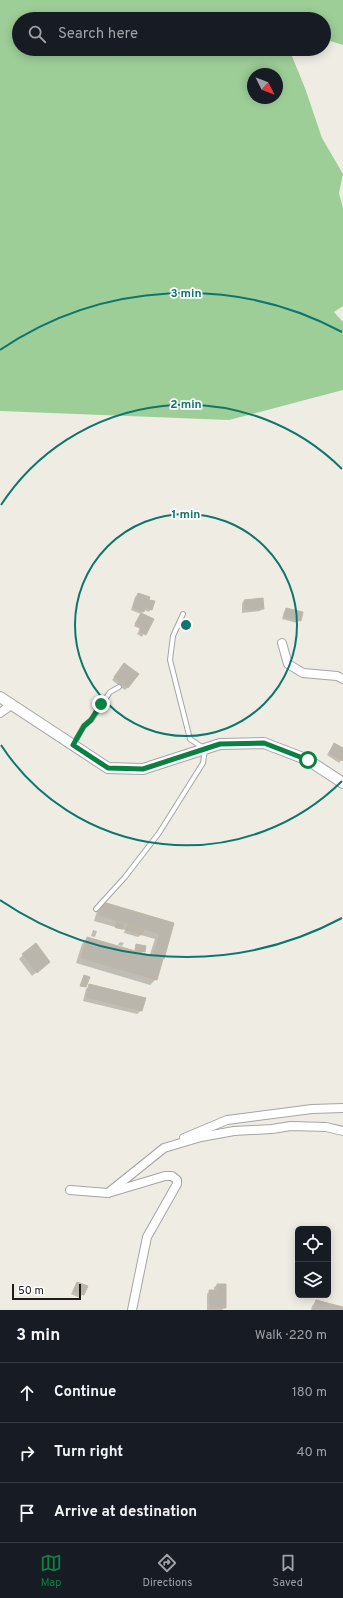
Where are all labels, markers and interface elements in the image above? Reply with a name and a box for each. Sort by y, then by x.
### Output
search box [12,12,331,56]
icon: search [26,23,48,45]
text: Search here [58,25,138,44]
north arrow [247,68,283,104]
text: 3 min [170,286,202,302]
text: 2 min [170,397,202,413]
text: 1 min [172,507,200,523]
centre of rings [179,618,193,632]
route end [92,695,110,713]
route start [299,751,317,769]
map controls [295,1226,331,1298]
button: locate [295,1226,331,1262]
button: layers [295,1262,331,1298]
scale bar [12,1282,81,1301]
text: 50 m [18,1284,44,1298]
text: 3 min [16,1325,60,1347]
text: Walk · 220 m [255,1328,327,1344]
icon: ahead [16,1382,38,1404]
text: Continue [54,1383,116,1402]
text: 180 m [292,1385,327,1401]
icon: right [16,1442,38,1464]
text: Turn right [54,1443,123,1462]
text: 40 m [297,1445,327,1461]
icon: arrive [16,1502,38,1524]
text: Arrive at destination [54,1503,197,1522]
tab: Map [40,1552,62,1590]
tab: Directions [142,1552,192,1590]
tab: Saved [273,1552,303,1590]

